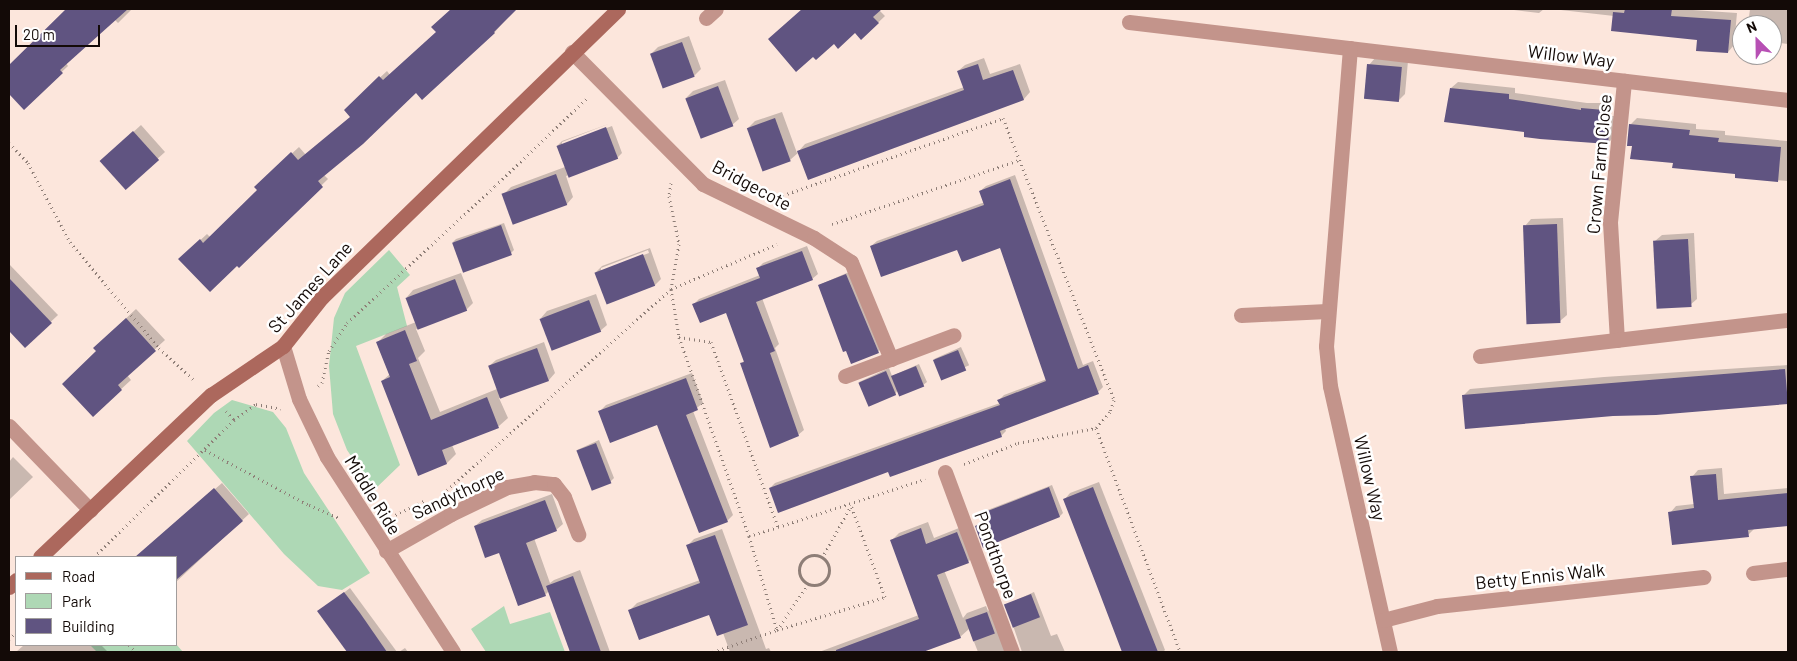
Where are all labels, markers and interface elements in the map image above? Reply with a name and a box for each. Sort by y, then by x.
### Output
scale bar [18,15,102,47]
north arrow [1732,15,1782,65]
text: N [1744,17,1759,36]
text: 20 m [23,25,55,43]
street label: Willow Way [1526,40,1616,72]
street label: Crown Farm Close [1582,93,1616,235]
street label: Bridgecote [709,155,795,215]
street label: St James Lane [263,237,357,337]
street label: Willow Way [1350,433,1390,523]
street label: Middle Ride [340,451,406,539]
street label: Sandythorpe [408,462,508,524]
street label: Pondthorpe [970,508,1022,602]
legend [15,556,178,646]
street label: Betty Ennis Walk [1474,558,1606,594]
text: Road [62,567,95,585]
text: Park [62,592,91,610]
text: Building [62,617,115,635]

